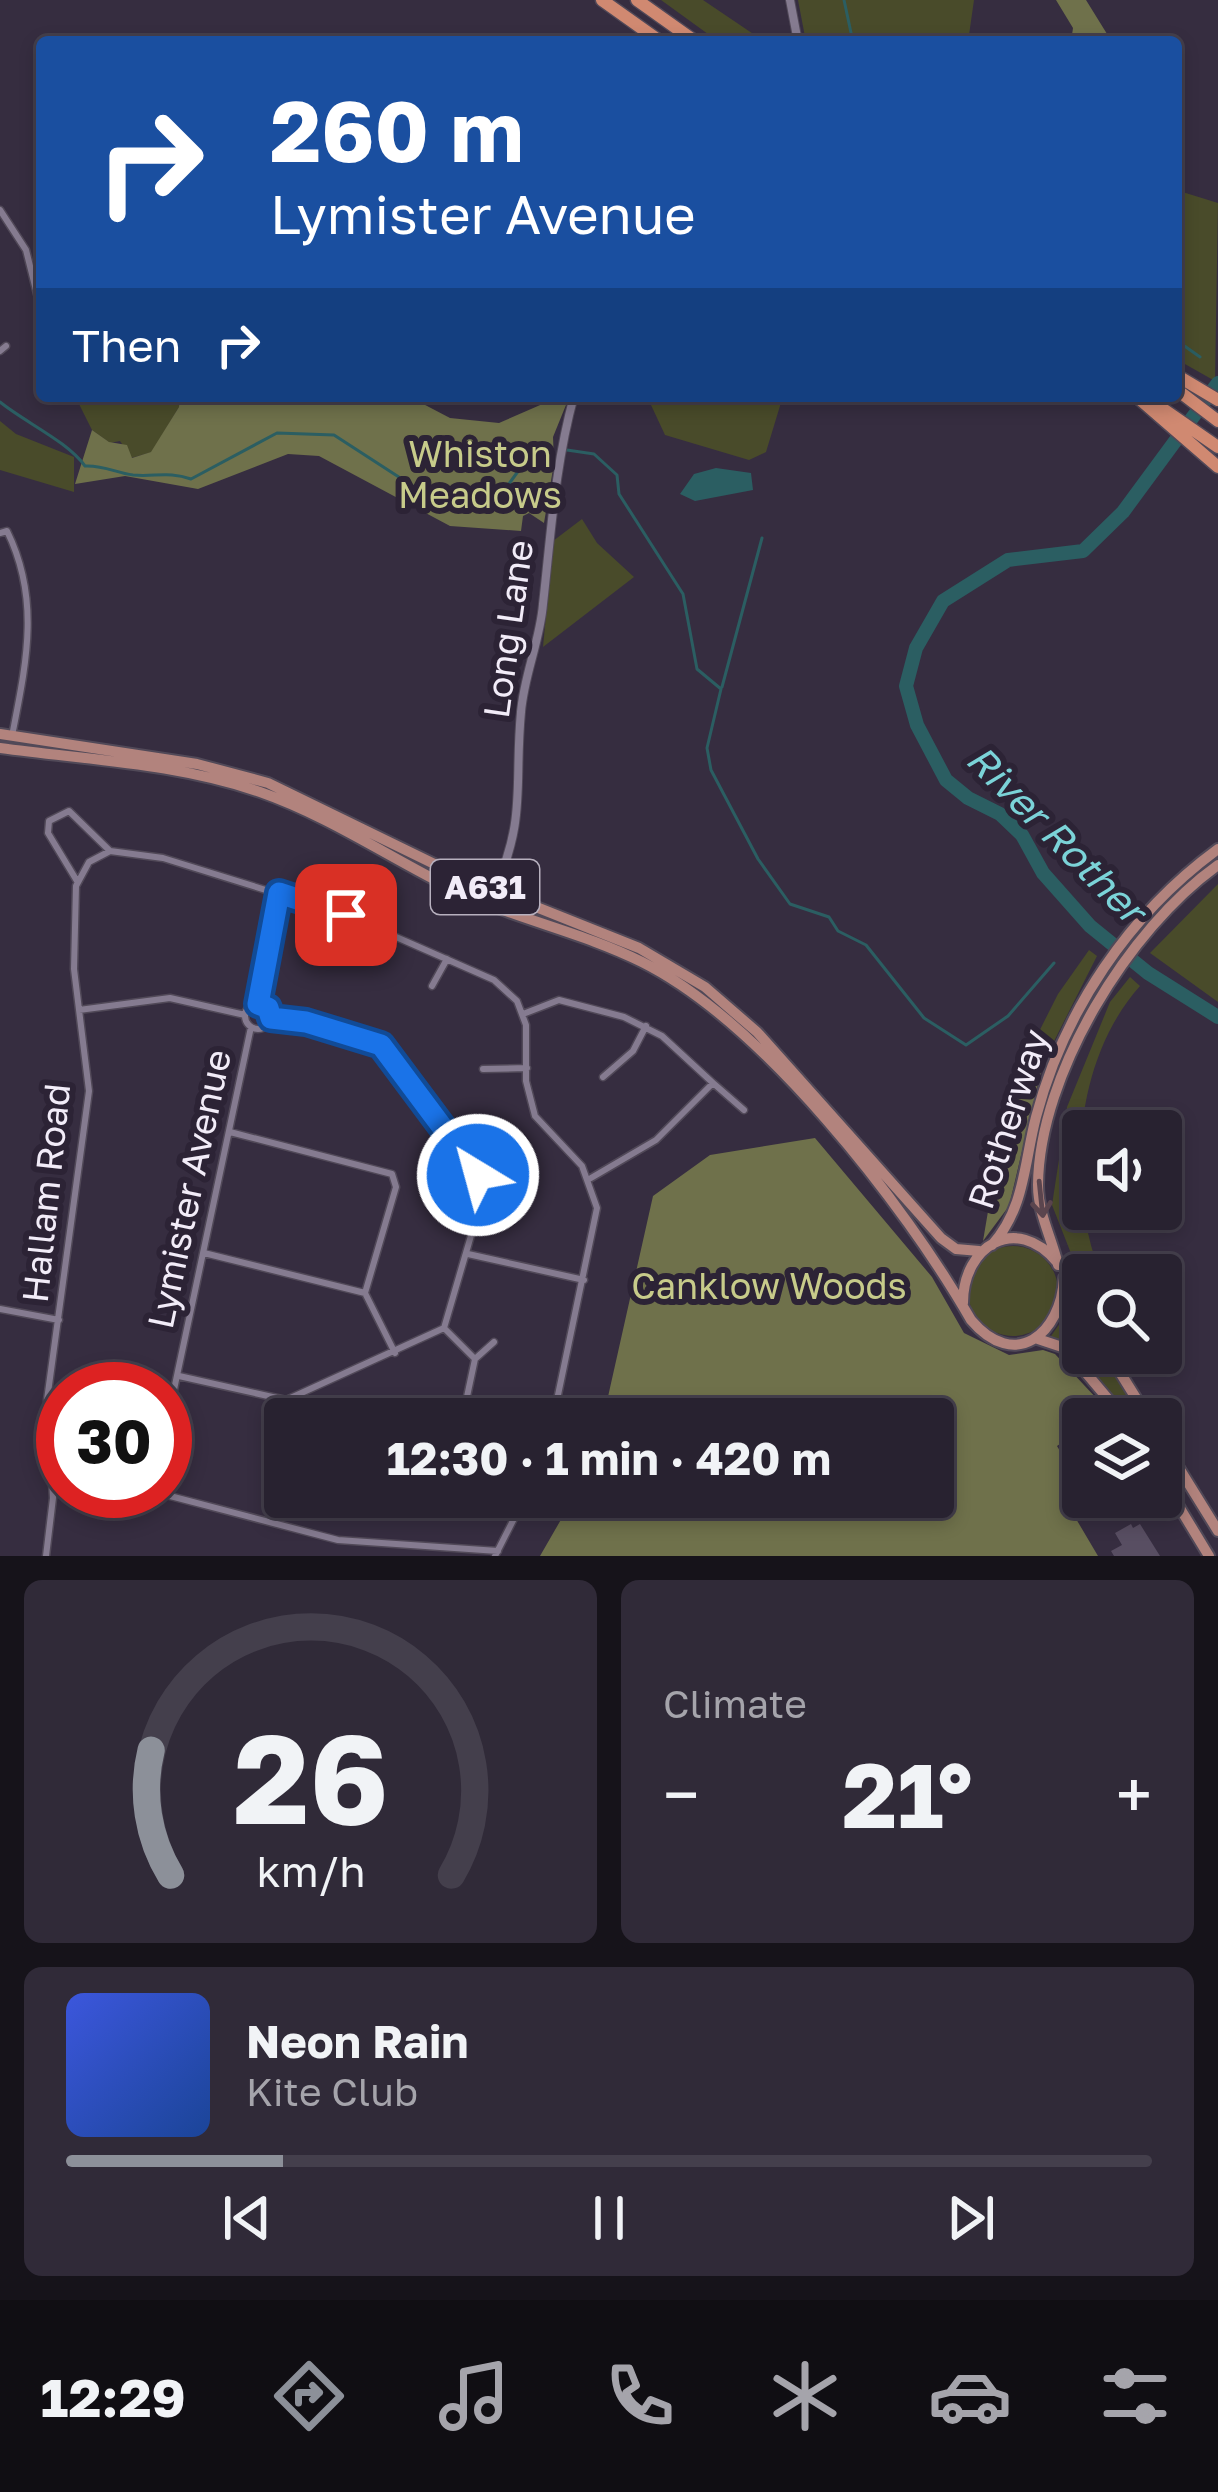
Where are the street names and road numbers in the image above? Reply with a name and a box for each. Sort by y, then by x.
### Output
street label: Long Lane [474,537,541,721]
road number: A631 [431,860,539,914]
street label: Rotherway [958,1024,1057,1214]
street label: Lymister Avenue [138,1046,239,1332]
street label: Hallam Road [13,1081,78,1305]

